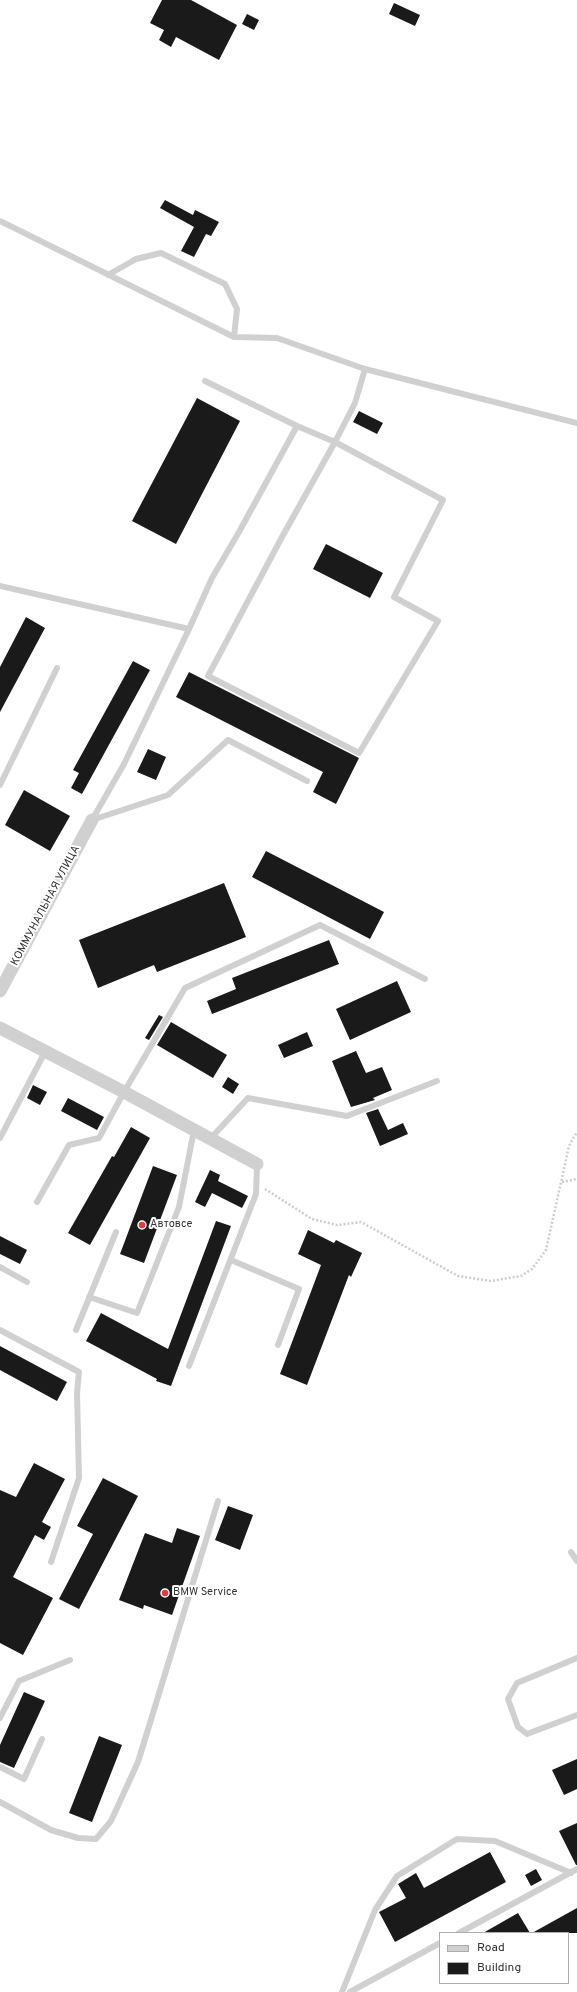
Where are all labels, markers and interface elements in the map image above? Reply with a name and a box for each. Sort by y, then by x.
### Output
street label: КОММУНАЛЬНАЯ УЛИЦА [9,844,83,968]
place label: Автовсе [150,1218,192,1232]
marker: Автовсе [137,1220,147,1230]
place label: BMW Service [173,1586,237,1600]
marker: BMW Service [160,1588,170,1598]
legend [439,1932,569,1984]
text: Road [477,1940,505,1956]
text: Building [477,1960,521,1976]

